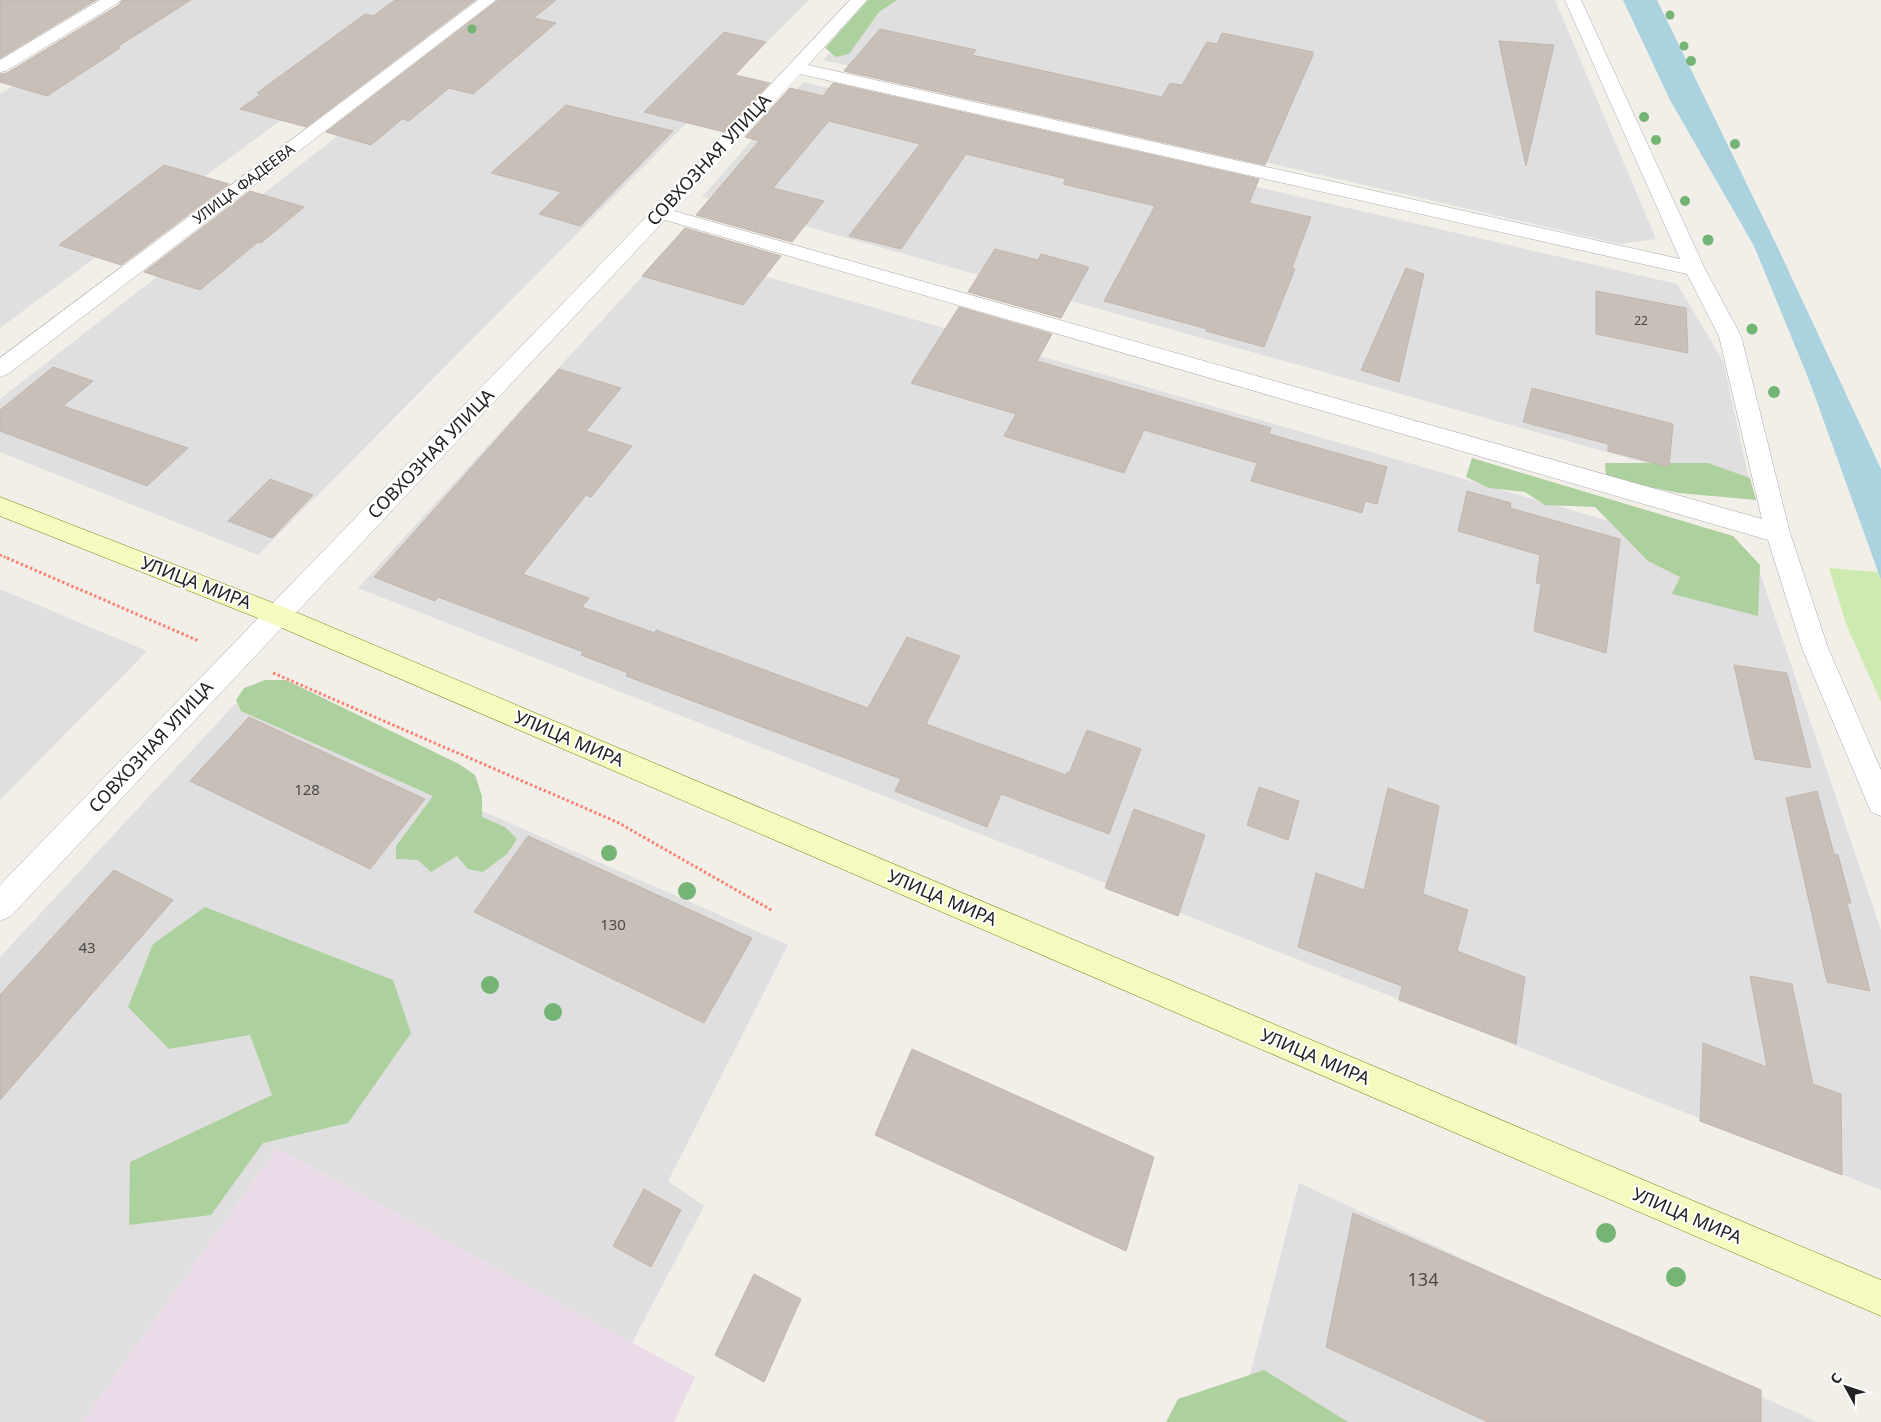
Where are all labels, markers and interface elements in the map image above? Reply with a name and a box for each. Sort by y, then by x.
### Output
street label: СОВХОЗНАЯ УЛИЦА [641,88,776,230]
street label: УЛИЦА ФАДЕЕВА [188,138,299,228]
house number: 22 [1634,312,1648,329]
street label: СОВХОЗНАЯ УЛИЦА [362,383,499,524]
street label: УЛИЦА МИРА [138,550,256,614]
street label: СОВХОЗНАЯ УЛИЦА [83,675,218,817]
street label: УЛИЦА МИРА [511,704,628,772]
house number: 128 [294,779,320,799]
street label: УЛИЦА МИРА [884,863,1001,931]
house number: 130 [600,914,626,934]
house number: 43 [78,937,96,957]
street label: УЛИЦА МИРА [1257,1022,1374,1090]
street label: УЛИЦА МИРА [1629,1181,1746,1249]
house number: 134 [1408,1267,1438,1291]
north arrow [1821,1362,1871,1412]
text: С [1825,1369,1846,1388]

